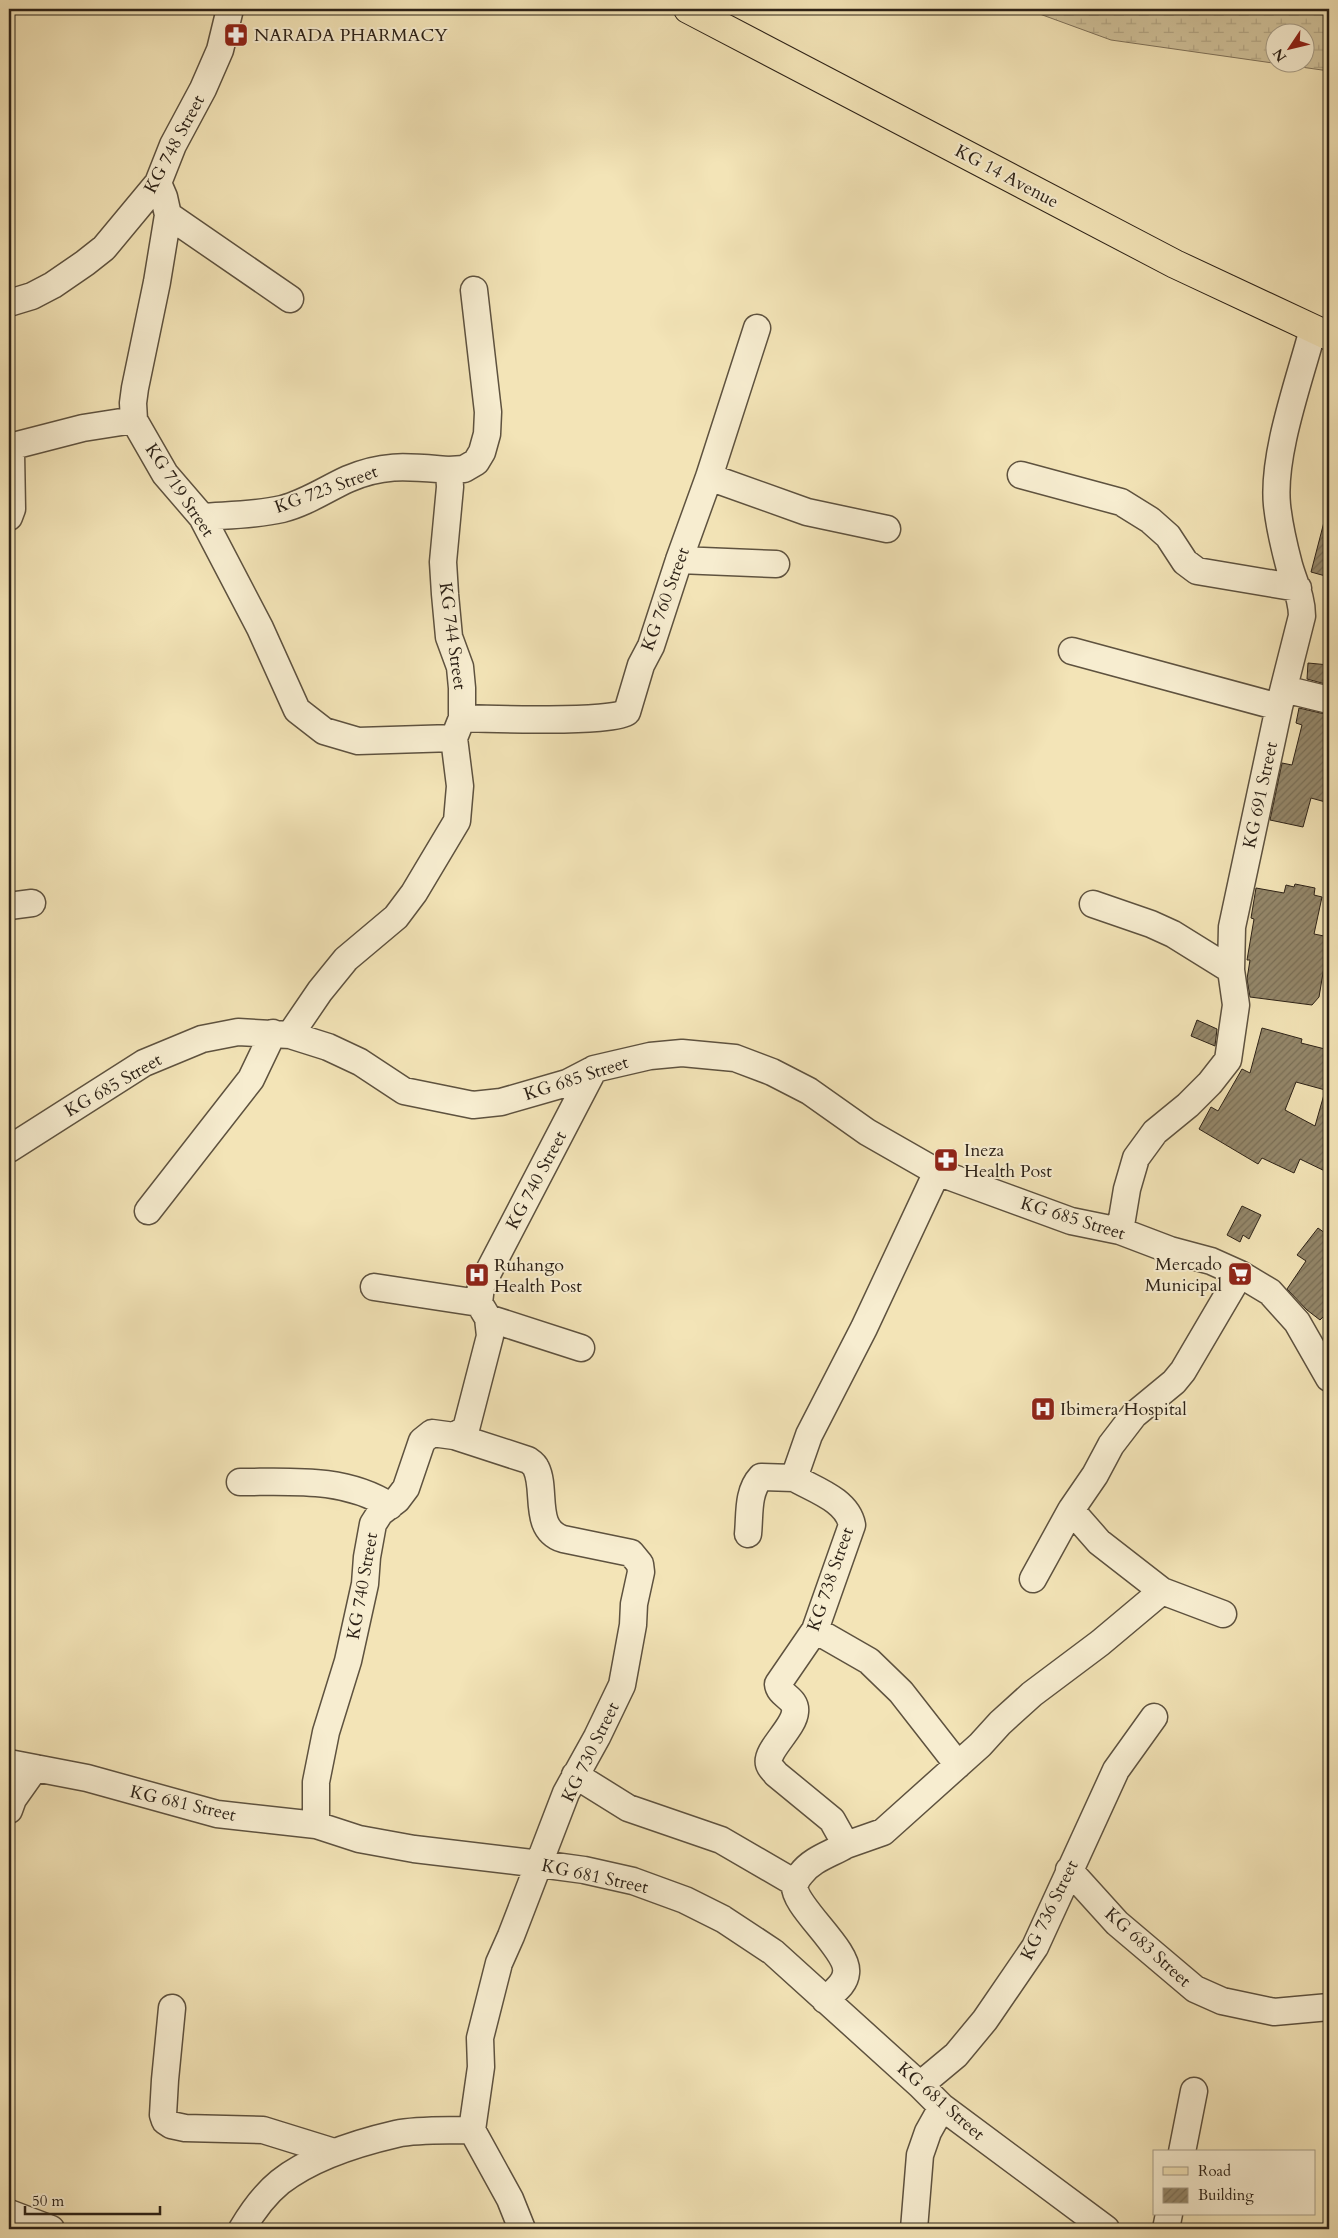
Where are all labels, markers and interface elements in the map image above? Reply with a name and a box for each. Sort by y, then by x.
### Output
pharmacy icon: NARADA PHARMACY [223,22,249,48]
north arrow [1266,22,1316,72]
place label: NARADA PHARMACY [254,23,448,48]
text: N [1268,45,1291,66]
street label: KG 748 Street [138,90,211,198]
street label: KG 14 Avenue [951,139,1063,214]
street label: KG 719 Street [139,438,220,542]
street label: KG 723 Street [271,459,382,520]
street label: KG 760 Street [635,544,696,654]
street label: KG 744 Street [433,581,472,692]
street label: KG 691 Street [1237,739,1284,851]
street label: KG 685 Street [60,1047,167,1123]
street label: KG 685 Street [521,1050,632,1107]
street label: KG 740 Street [500,1126,573,1234]
place label: Ineza Health Post [964,1138,1052,1184]
pharmacy icon: Ineza Health Post [933,1147,959,1173]
street label: KG 685 Street [1017,1191,1129,1246]
place label: Mercado Municipal [1145,1252,1222,1298]
place label: Ruhango Health Post [494,1253,582,1299]
supermarket icon: Mercado Municipal [1227,1261,1253,1287]
hospital icon: Ruhango Health Post [464,1262,490,1288]
hospital icon: Ibimera Hospital [1030,1396,1056,1422]
place label: Ibimera Hospital [1060,1397,1187,1422]
street label: KG 738 Street [801,1524,860,1634]
street label: KG 740 Street [341,1530,384,1642]
street label: KG 730 Street [555,1698,626,1806]
street label: KG 681 Street [127,1779,239,1828]
street label: KG 681 Street [539,1853,651,1900]
street label: KG 736 Street [1014,1856,1085,1964]
street label: KG 683 Street [1099,1902,1196,1993]
street label: KG 681 Street [892,2056,990,2147]
legend [1153,2150,1316,2216]
text: Road [1198,2161,1231,2181]
scale bar [25,2183,160,2215]
text: Building [1198,2185,1254,2205]
text: 50 m [32,2191,64,2211]

